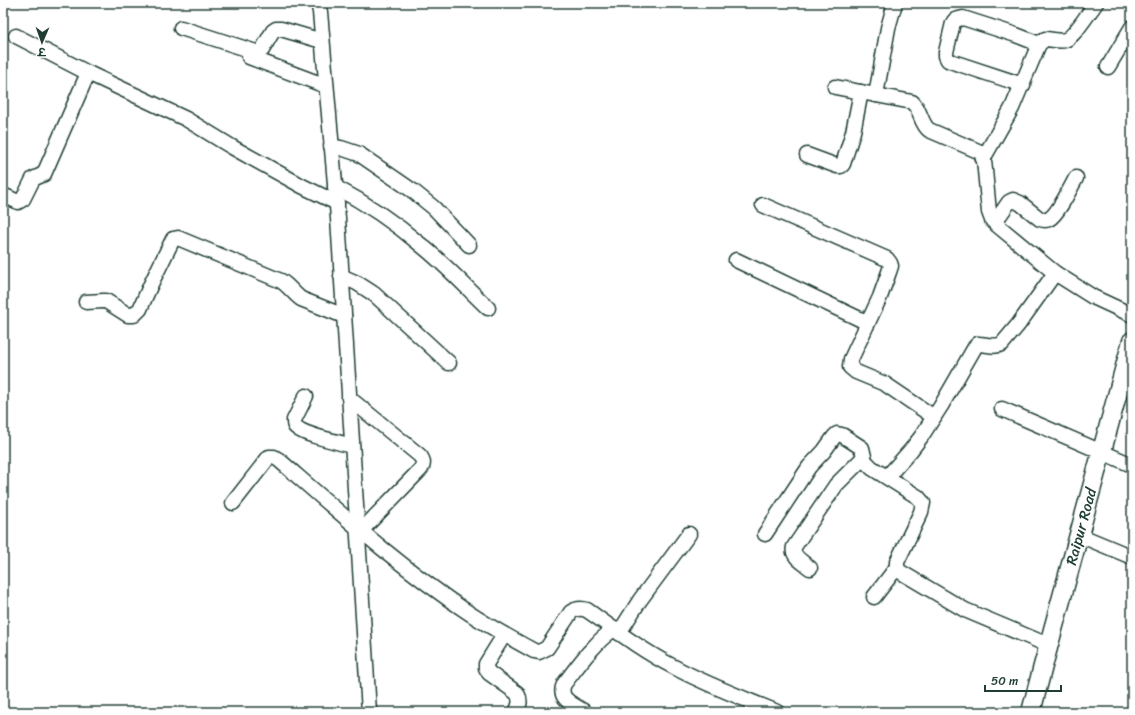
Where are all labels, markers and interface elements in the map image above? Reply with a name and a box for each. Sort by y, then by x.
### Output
north arrow [22,22,62,62]
text: उ [36,42,47,61]
street label: Raipur Road [1058,484,1104,568]
scale bar [985,667,1061,693]
text: 50 m [991,670,1018,692]

